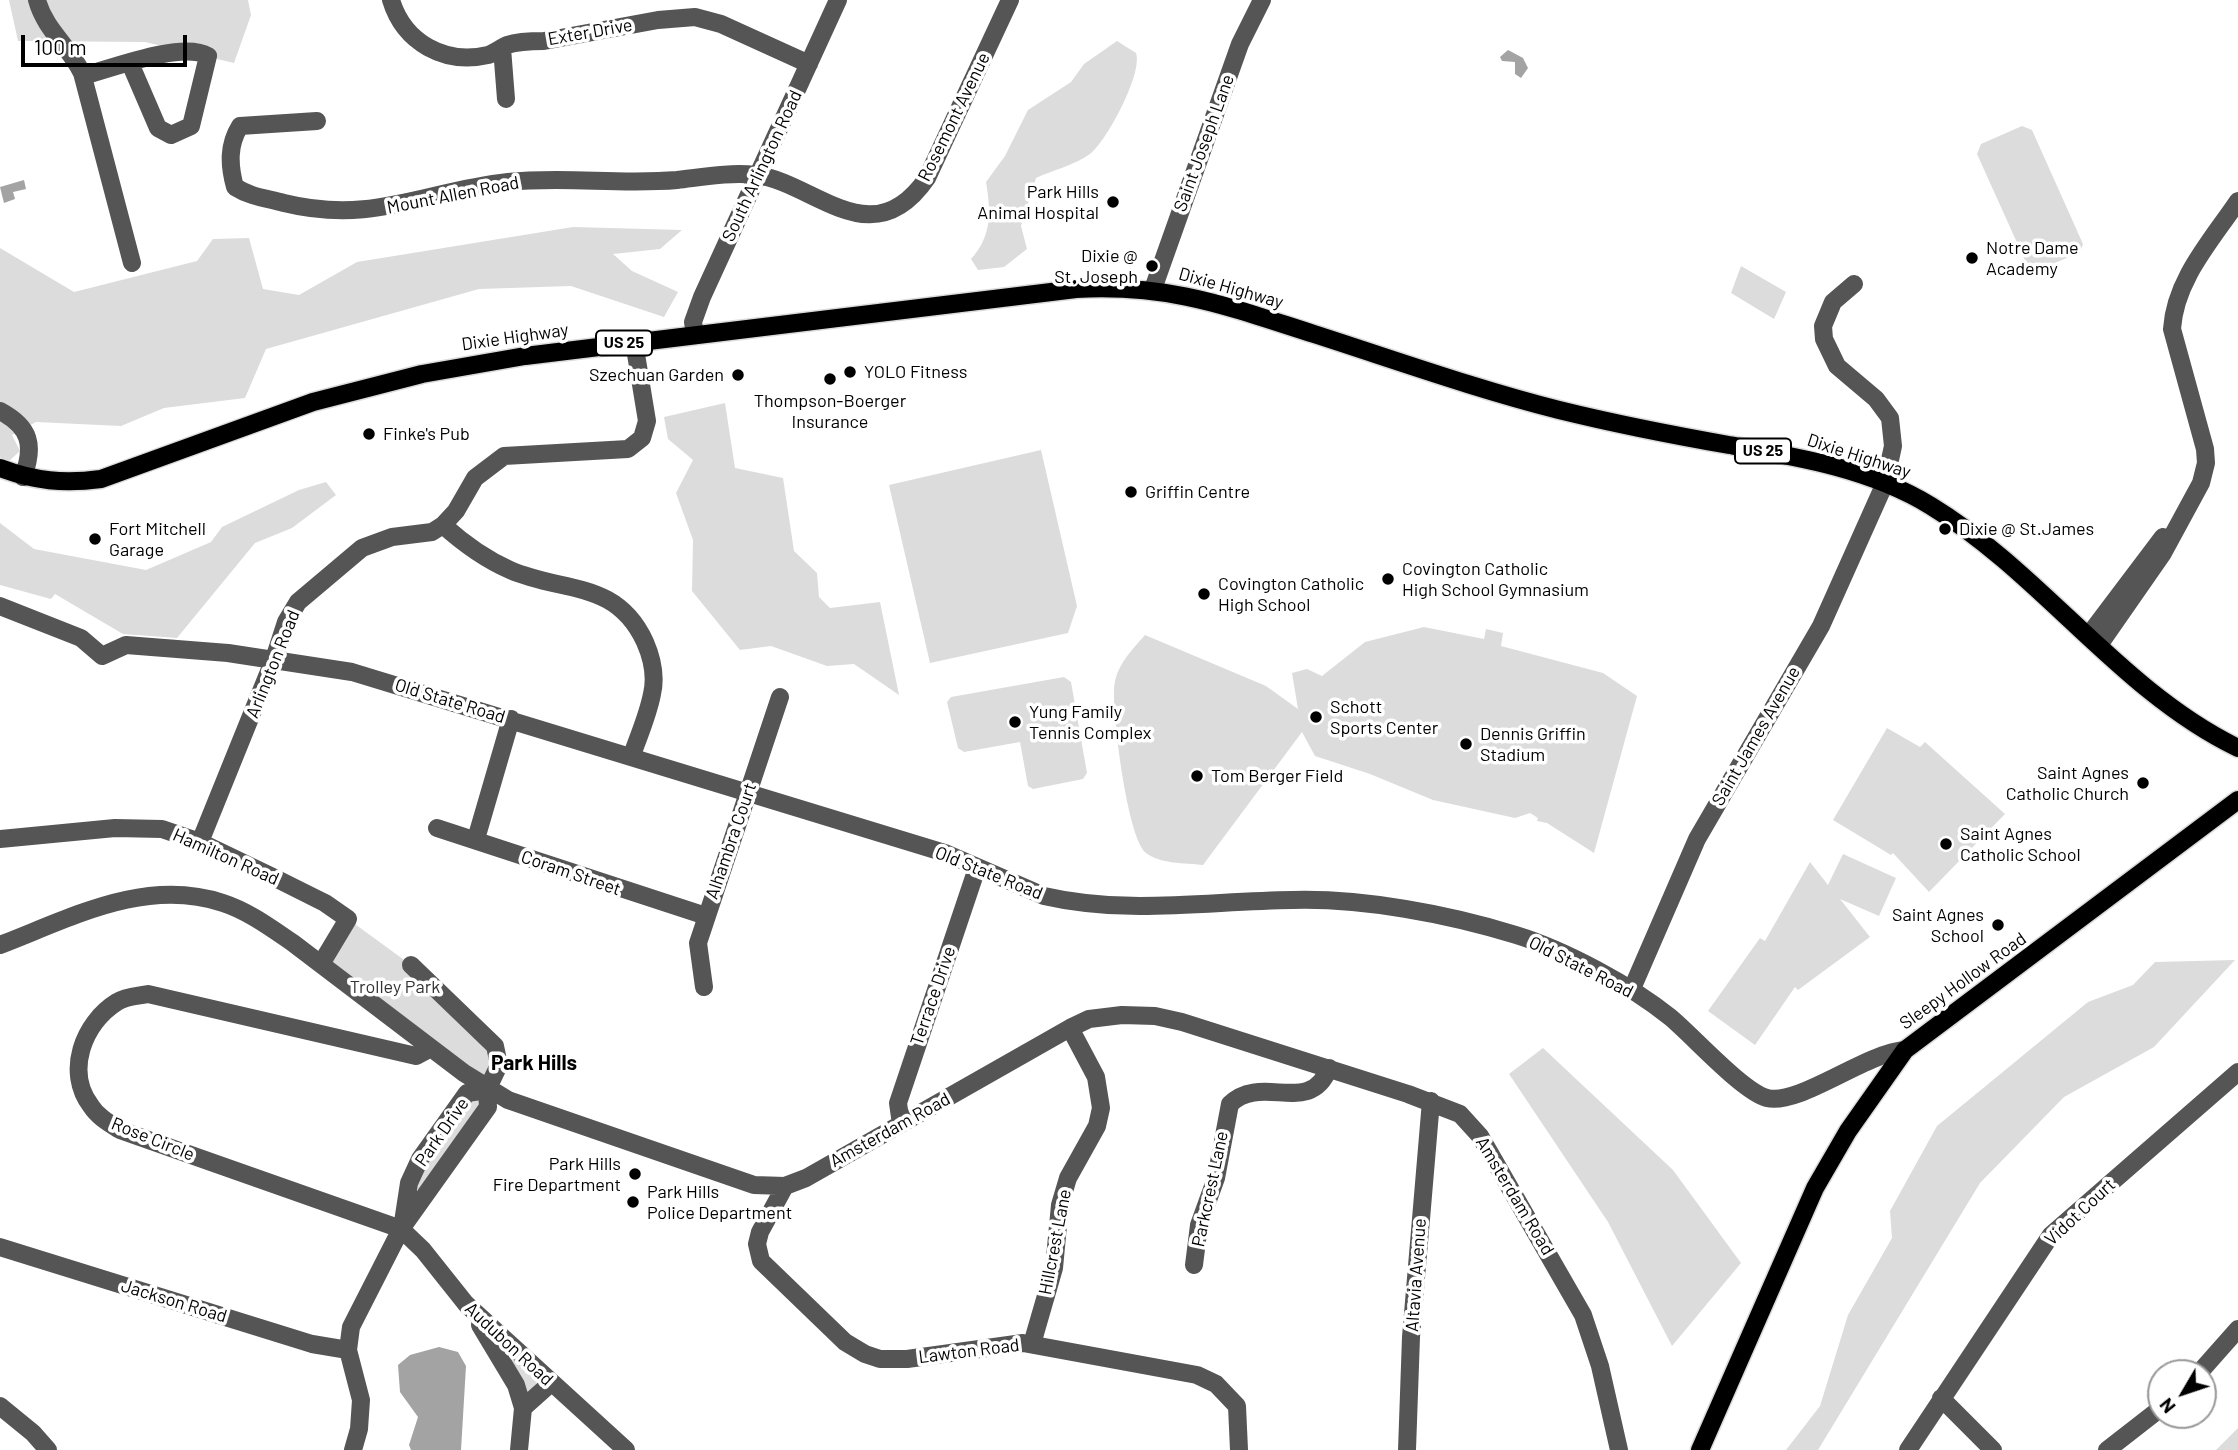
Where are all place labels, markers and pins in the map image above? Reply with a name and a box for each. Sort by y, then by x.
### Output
place label: Park Hills Animal Hospital [977,181,1099,224]
marker: Park Hills Animal Hospital [1105,194,1121,210]
place label: Notre Dame Academy [1986,237,2079,280]
place label: Dixie @ St. Joseph [1054,245,1138,288]
marker: Notre Dame Academy [1964,250,1980,266]
marker: Dixie @ St. Joseph [1144,258,1160,274]
place label: YOLO Fitness [864,361,967,383]
place label: Szechuan Garden [589,364,724,386]
marker: YOLO Fitness [842,364,858,380]
marker: Szechuan Garden [730,367,746,383]
marker: Thompson-Boerger Insurance [822,371,838,387]
place label: Thompson-Boerger Insurance [754,390,906,432]
place label: Finke's Pub [383,423,470,445]
marker: Finke's Pub [361,426,377,442]
place label: Griffin Centre [1145,481,1250,503]
marker: Griffin Centre [1123,484,1139,500]
place label: Fort Mitchell Garage [109,518,206,560]
place label: Dixie @ St.James [1959,518,2094,540]
marker: Dixie @ St.James [1937,521,1953,537]
marker: Fort Mitchell Garage [87,531,103,547]
place label: Covington Catholic High School Gymnasium [1402,558,1589,600]
marker: Covington Catholic High School Gymnasium [1380,571,1396,587]
place label: Covington Catholic High School [1218,573,1364,616]
marker: Covington Catholic High School [1196,586,1212,602]
place label: Schott Sports Center [1330,696,1438,738]
place label: Yung Family Tennis Complex [1029,701,1151,744]
marker: Schott Sports Center [1308,709,1324,725]
marker: Yung Family Tennis Complex [1007,714,1023,730]
place label: Dennis Griffin Stadium [1480,723,1586,766]
marker: Dennis Griffin Stadium [1458,736,1474,752]
place label: Saint Agnes Catholic Church [2006,762,2129,804]
place label: Tom Berger Field [1211,765,1343,787]
marker: Tom Berger Field [1189,768,1205,784]
marker: Saint Agnes Catholic Church [2135,775,2151,791]
place label: Saint Agnes Catholic School [1960,823,2081,866]
marker: Saint Agnes Catholic School [1938,836,1954,852]
place label: Saint Agnes School [1892,904,1984,946]
marker: Saint Agnes School [1990,917,2006,933]
place label: Park Hills Fire Department [493,1153,621,1196]
marker: Park Hills Fire Department [627,1166,643,1182]
place label: Park Hills Police Department [647,1181,792,1224]
marker: Park Hills Police Department [625,1194,641,1210]

